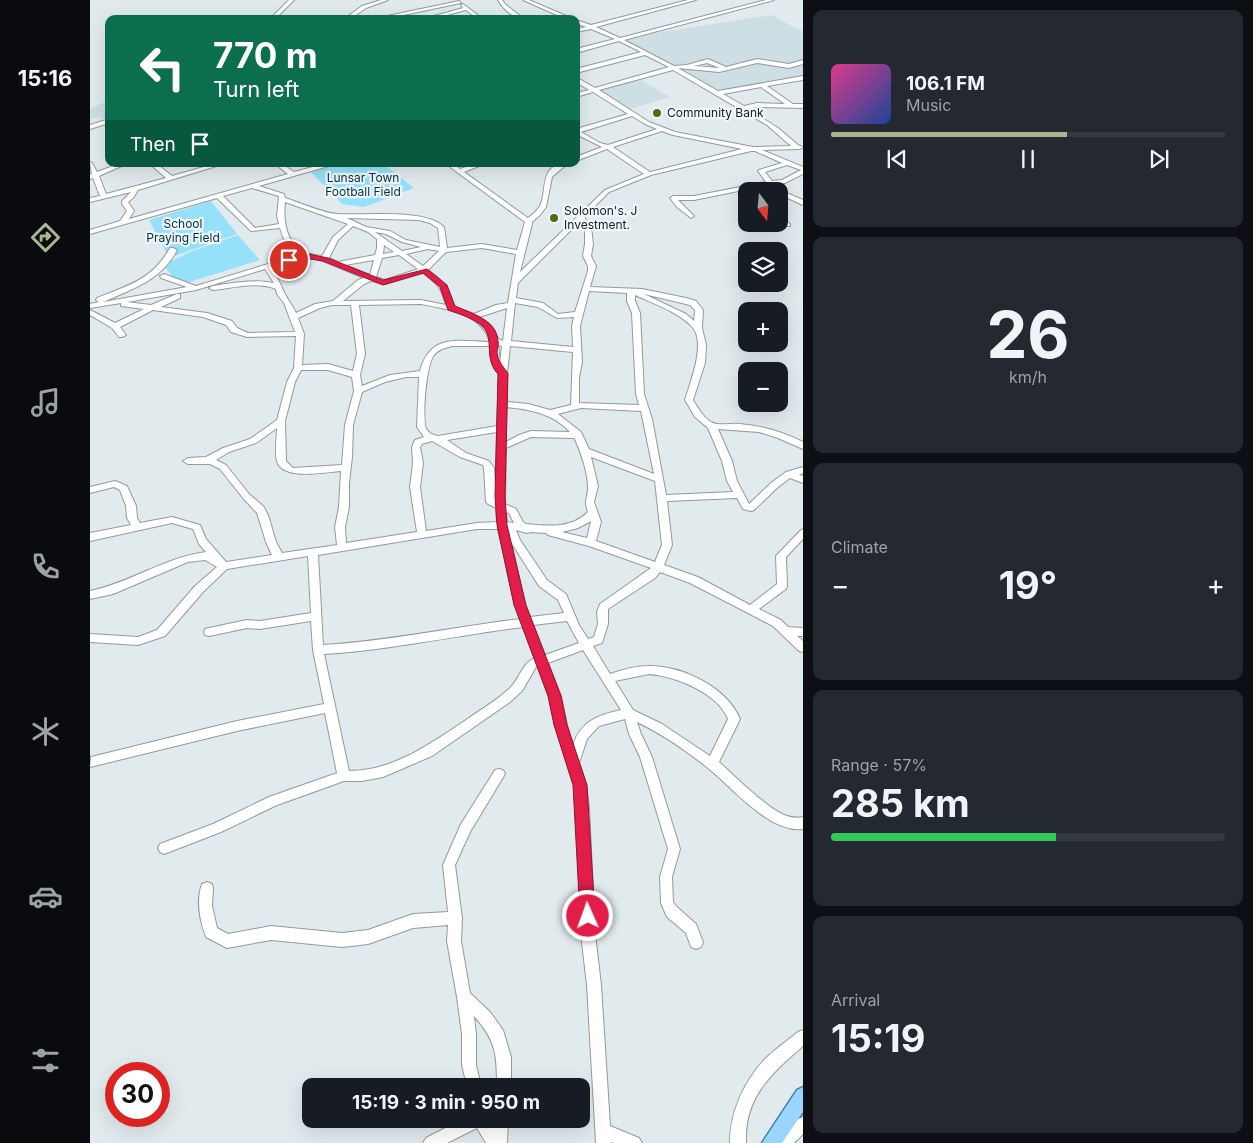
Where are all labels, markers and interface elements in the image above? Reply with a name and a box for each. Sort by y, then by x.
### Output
text: 770 m [213,34,318,76]
icon: left [130,35,195,100]
text: 15:16 [18,65,72,91]
text: 106.1 FM [906,72,985,95]
text: Turn left [213,76,299,102]
text: Music [906,95,951,115]
place label: Community Bank [667,105,764,120]
marker: Community Bank [651,107,663,119]
icon: arrive [186,130,214,158]
text: Then [130,133,176,156]
icon: previous [883,145,911,173]
icon: pause [1014,145,1042,173]
icon: next [1145,145,1173,173]
park label: Lunsar Town Football Field [325,170,401,199]
north arrow [738,182,788,232]
map controls [738,182,788,412]
place label: Solomon's. J Investment. [564,203,637,232]
marker: Solomon's. J Investment. [548,212,560,224]
park label: School Praying Field [146,216,220,245]
icon: directions [28,220,63,255]
pin [268,239,310,281]
button: layers [738,242,788,292]
icon: arrive [275,246,303,274]
text: 26 [986,295,1070,374]
button: + [738,302,788,352]
button: − [738,362,788,412]
text: km/h [1009,367,1047,387]
icon: music [28,385,63,420]
text: Climate [831,537,888,557]
icon: phone [28,549,63,584]
text: 19° [999,562,1057,608]
text: − [831,568,850,602]
text: + [1206,568,1225,602]
icon: climate [28,714,63,749]
text: Range · 57% [831,755,927,775]
text: 285 km [831,780,970,826]
icon: car [28,879,63,914]
position arrow [561,889,613,941]
text: Arrival [831,990,880,1010]
text: 15:19 [831,1015,925,1061]
icon: filters [28,1043,63,1078]
speed limit sign: 30 [105,1062,170,1127]
text: 15:19 · 3 min · 950 m [352,1091,540,1114]

